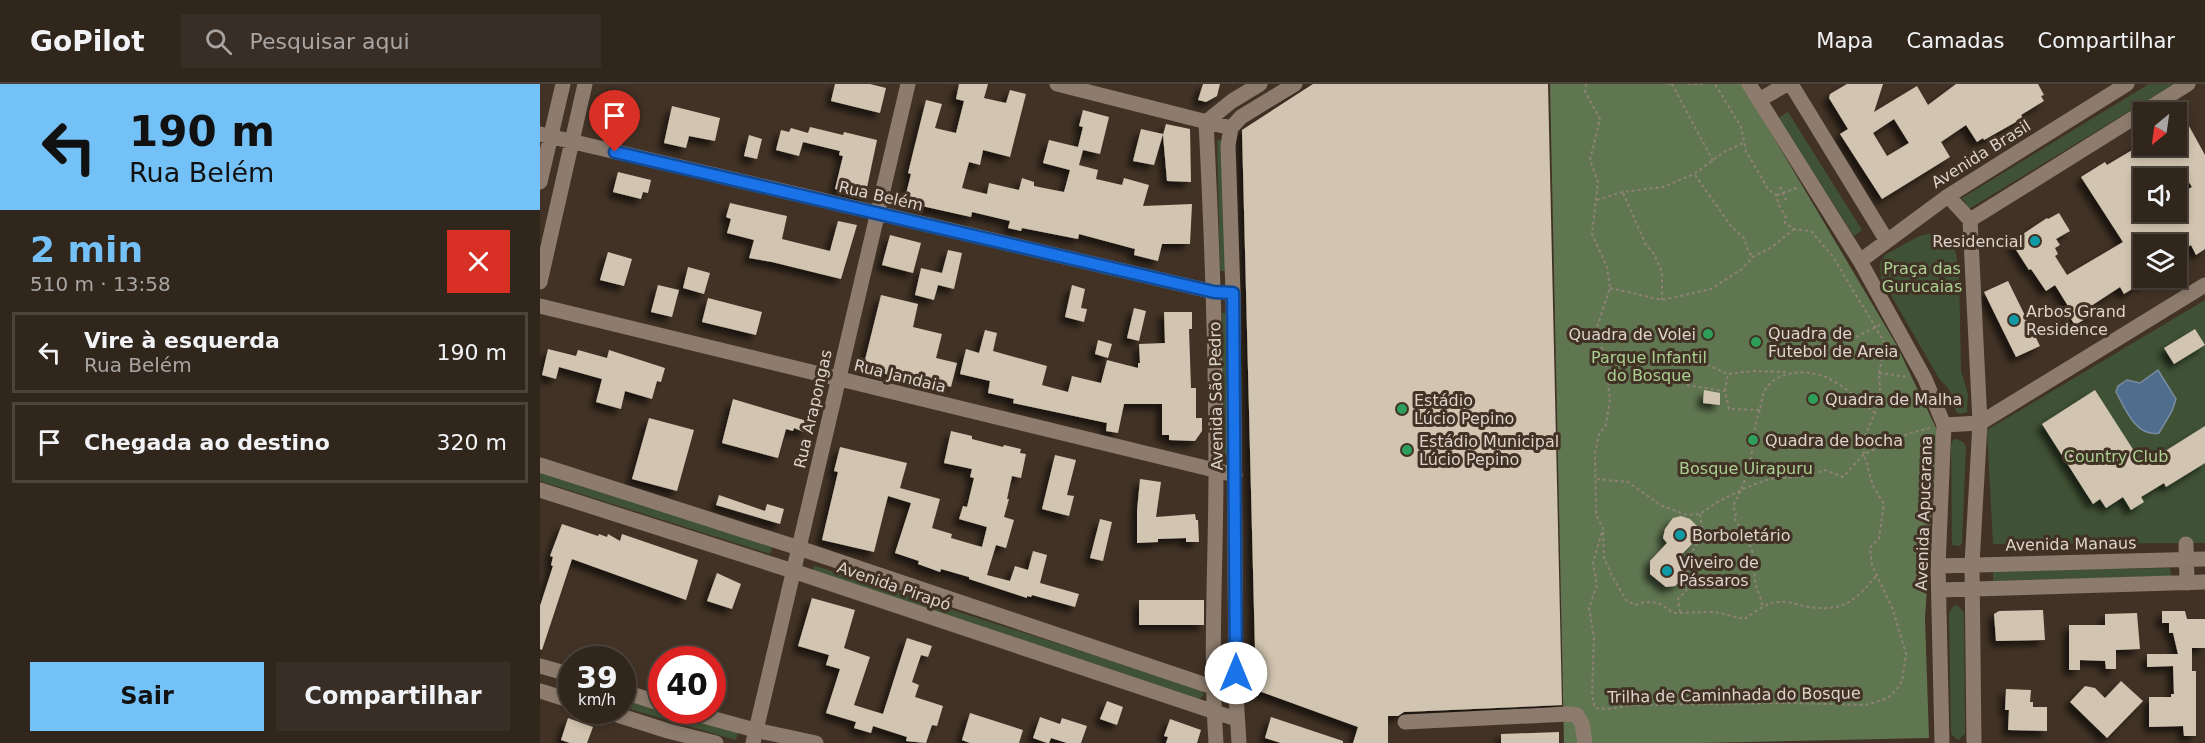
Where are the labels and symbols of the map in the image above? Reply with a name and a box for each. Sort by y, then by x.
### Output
pin [589,90,640,152]
north arrow [2133,102,2187,156]
street label: Avenida Brasil [1928,116,2034,192]
street label: Rua Belém [837,177,925,215]
place label: Residencial [1932,232,2023,251]
marker: Residencial [2028,234,2042,248]
park label: Praça das Gurucaias [1882,259,1962,296]
place label: Arbos Grand Residence [2026,302,2126,339]
marker: Arbos Grand Residence [2007,313,2021,327]
street label: Avenida São Pedro [1205,321,1227,471]
place label: Quadra de Futebol de Areia [1768,324,1898,361]
place label: Quadra de Volei [1569,325,1696,344]
marker: Quadra de Volei [1701,327,1715,341]
marker: Quadra de Futebol de Areia [1749,335,1763,349]
street label: Rua Arapongas [790,348,836,470]
park label: Parque Infantil do Bosque [1591,348,1707,385]
street label: Rua Jandaia [852,355,948,397]
place label: Quadra de Malha [1825,390,1962,409]
place label: Estádio Lúcio Pepino [1414,391,1514,428]
marker: Quadra de Malha [1806,392,1820,406]
marker: Estádio Lúcio Pepino [1395,402,1409,416]
place label: Quadra de bocha [1765,431,1903,450]
place label: Estádio Municipal Lúcio Pepino [1419,432,1559,469]
marker: Quadra de bocha [1746,433,1760,447]
street label: Avenida Apucarana [1912,435,1936,591]
marker: Estádio Municipal Lúcio Pepino [1400,443,1414,457]
park label: Country Club [2064,447,2168,466]
park label: Bosque Uirapuru [1679,459,1813,478]
place label: Borboletário [1692,526,1790,545]
marker: Borboletário [1673,528,1687,542]
street label: Avenida Manaus [2005,533,2137,555]
place label: Viveiro de Pássaros [1679,553,1759,590]
street label: Avenida Pirapó [835,558,953,614]
marker: Viveiro de Pássaros [1660,564,1674,578]
position arrow [1204,641,1268,705]
speed limit sign: 40 [648,646,726,724]
street label: Trilha de Caminhada do Bosque [1606,683,1861,707]

